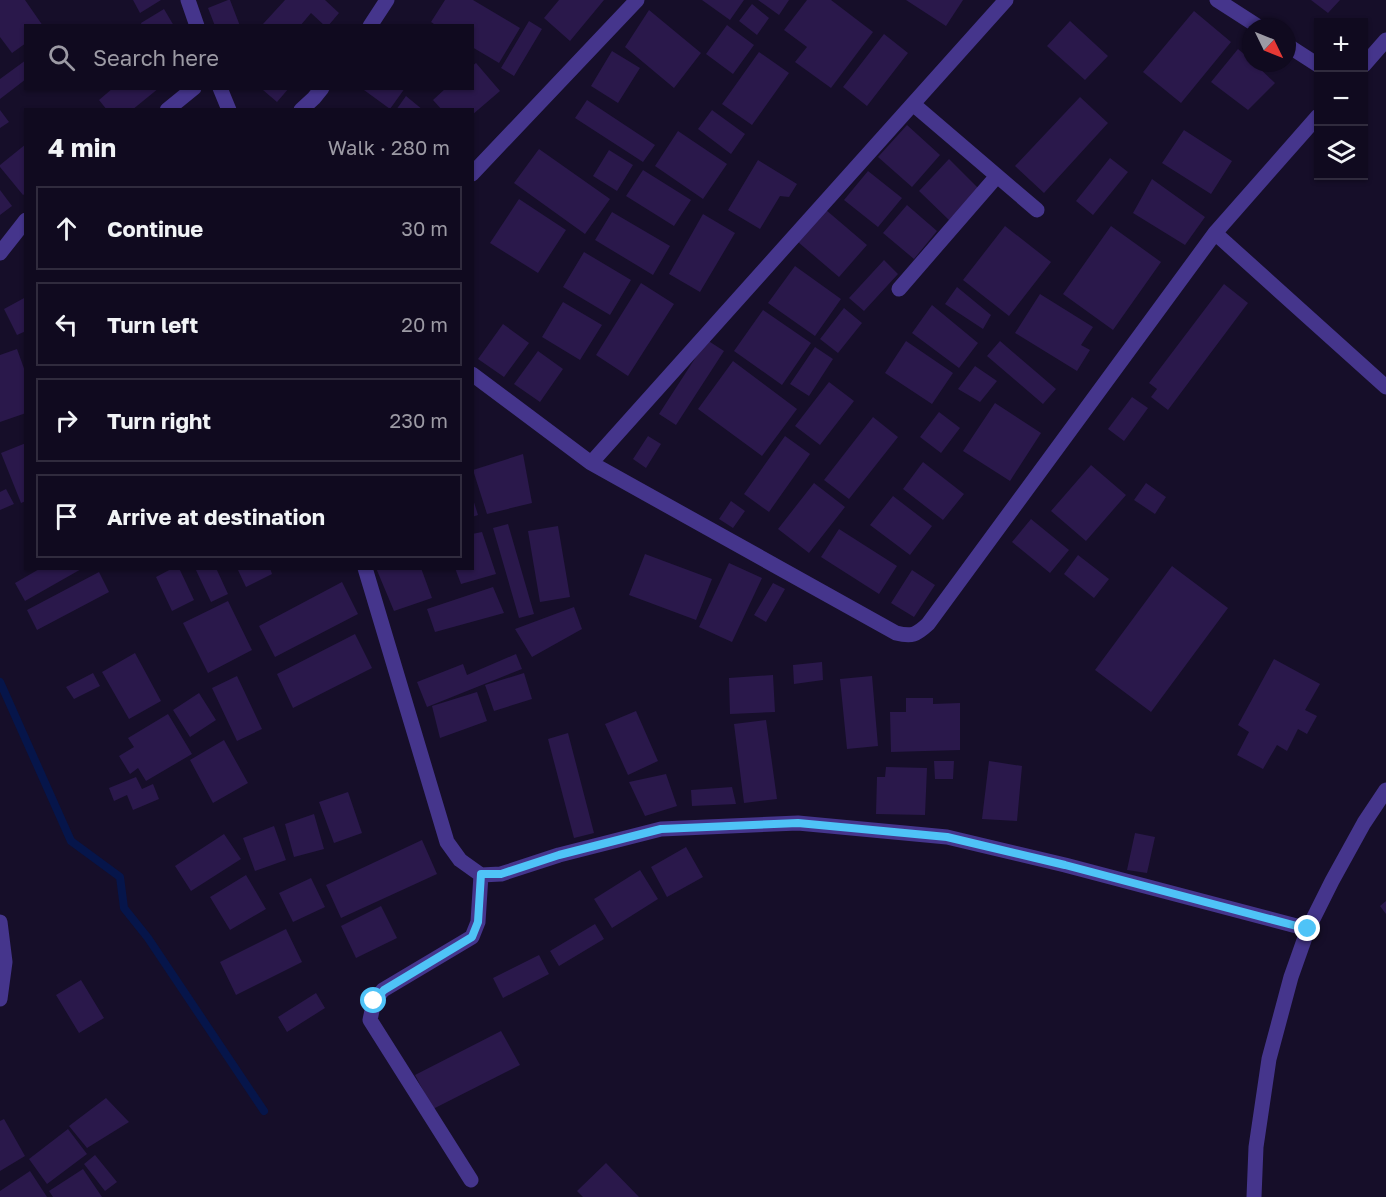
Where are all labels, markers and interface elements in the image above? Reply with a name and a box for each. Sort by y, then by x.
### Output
north arrow [1242,18,1296,72]
map controls [1314,18,1368,180]
button: + [1314,18,1368,72]
search box [24,24,474,90]
icon: search [45,41,78,74]
text: Search here [93,44,219,71]
button: − [1314,72,1368,126]
button: layers [1314,126,1368,180]
text: 4 min [48,132,116,163]
text: Walk · 280 m [328,135,450,159]
icon: ahead [50,212,83,245]
text: Continue [107,215,203,242]
text: 30 m [401,216,448,240]
icon: left [50,308,83,341]
text: Turn left [107,311,198,338]
text: 20 m [401,312,448,336]
icon: right [50,404,83,437]
text: Turn right [107,407,211,434]
text: 230 m [390,408,448,432]
icon: arrive [50,500,83,533]
text: Arrive at destination [107,503,325,530]
route end [1294,915,1320,941]
route start [360,987,386,1013]

